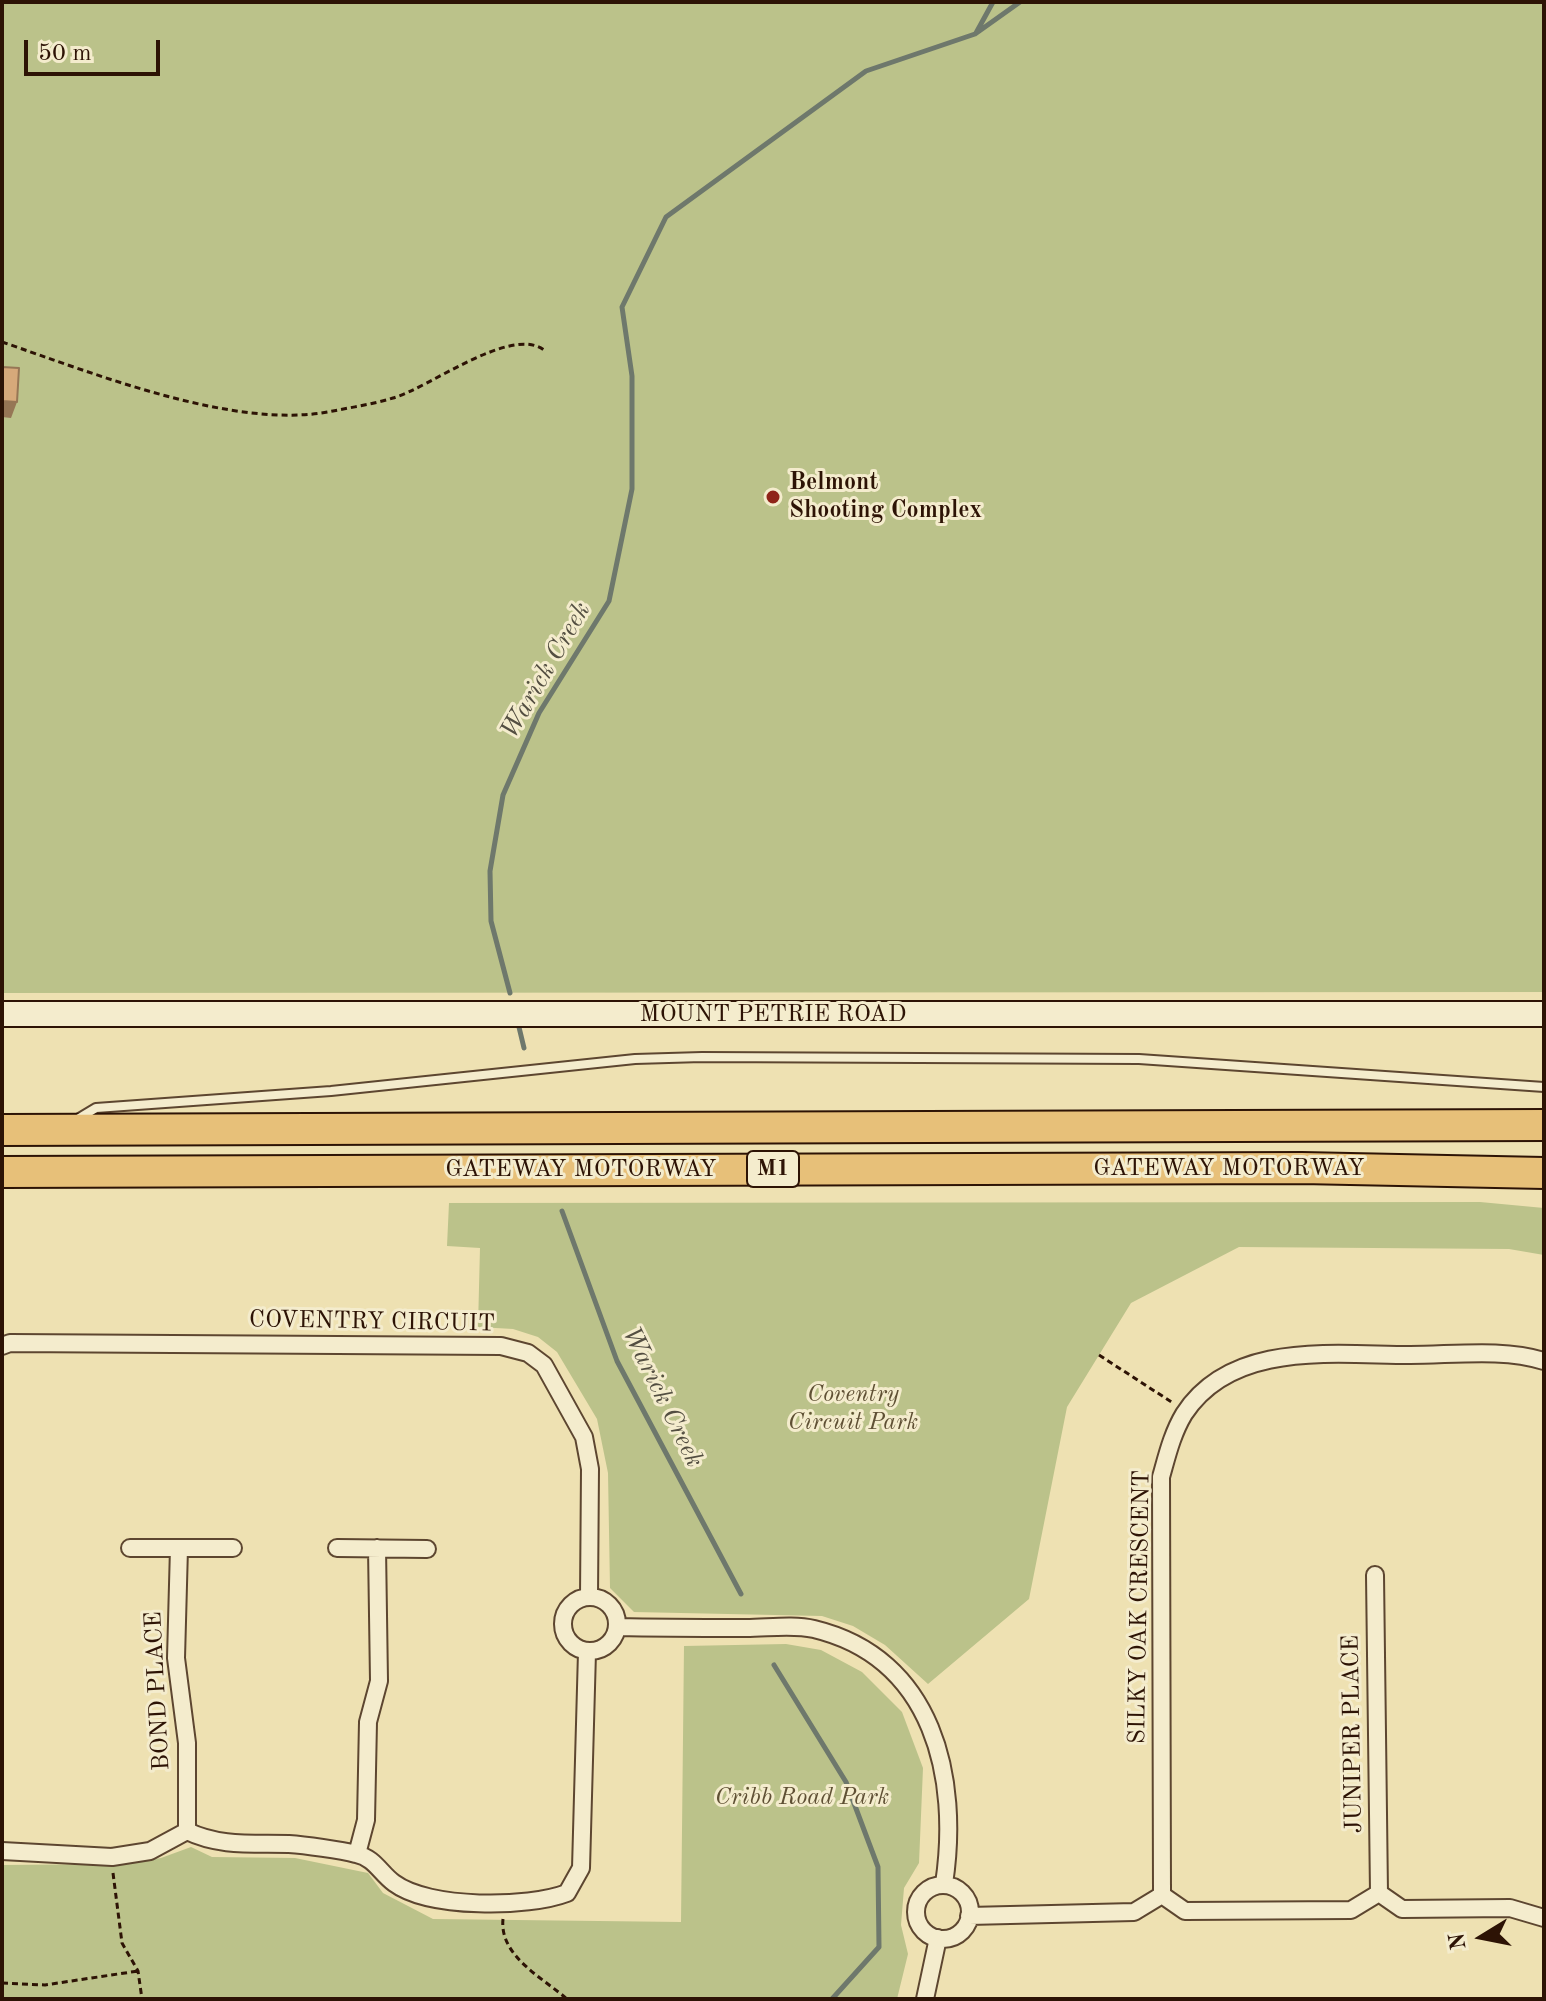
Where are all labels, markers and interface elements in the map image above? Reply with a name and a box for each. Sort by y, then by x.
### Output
scale bar [28,24,164,74]
text: 50 m [38,42,92,66]
place label: Belmont Shooting Complex [789,469,982,525]
marker: Belmont Shooting Complex [764,488,782,506]
water label: Warick Creek [494,597,598,745]
street label: MOUNT PETRIE ROAD [640,1001,906,1029]
road number: M1 [747,1151,799,1187]
street label: GATEWAY MOTORWAY [1093,1155,1365,1183]
street label: GATEWAY MOTORWAY [445,1156,717,1184]
street label: COVENTRY CIRCUIT [249,1305,495,1339]
water label: Warick Creek [614,1321,710,1473]
park label: Coventry Circuit Park [788,1381,918,1437]
street label: SILKY OAK CRESCENT [1123,1470,1157,1744]
street label: BOND PLACE [139,1611,177,1771]
street label: JUNIPER PLACE [1337,1634,1369,1834]
park label: Cribb Road Park [715,1784,889,1812]
north arrow [1442,1897,1522,1977]
text: N [1446,1931,1471,1951]

